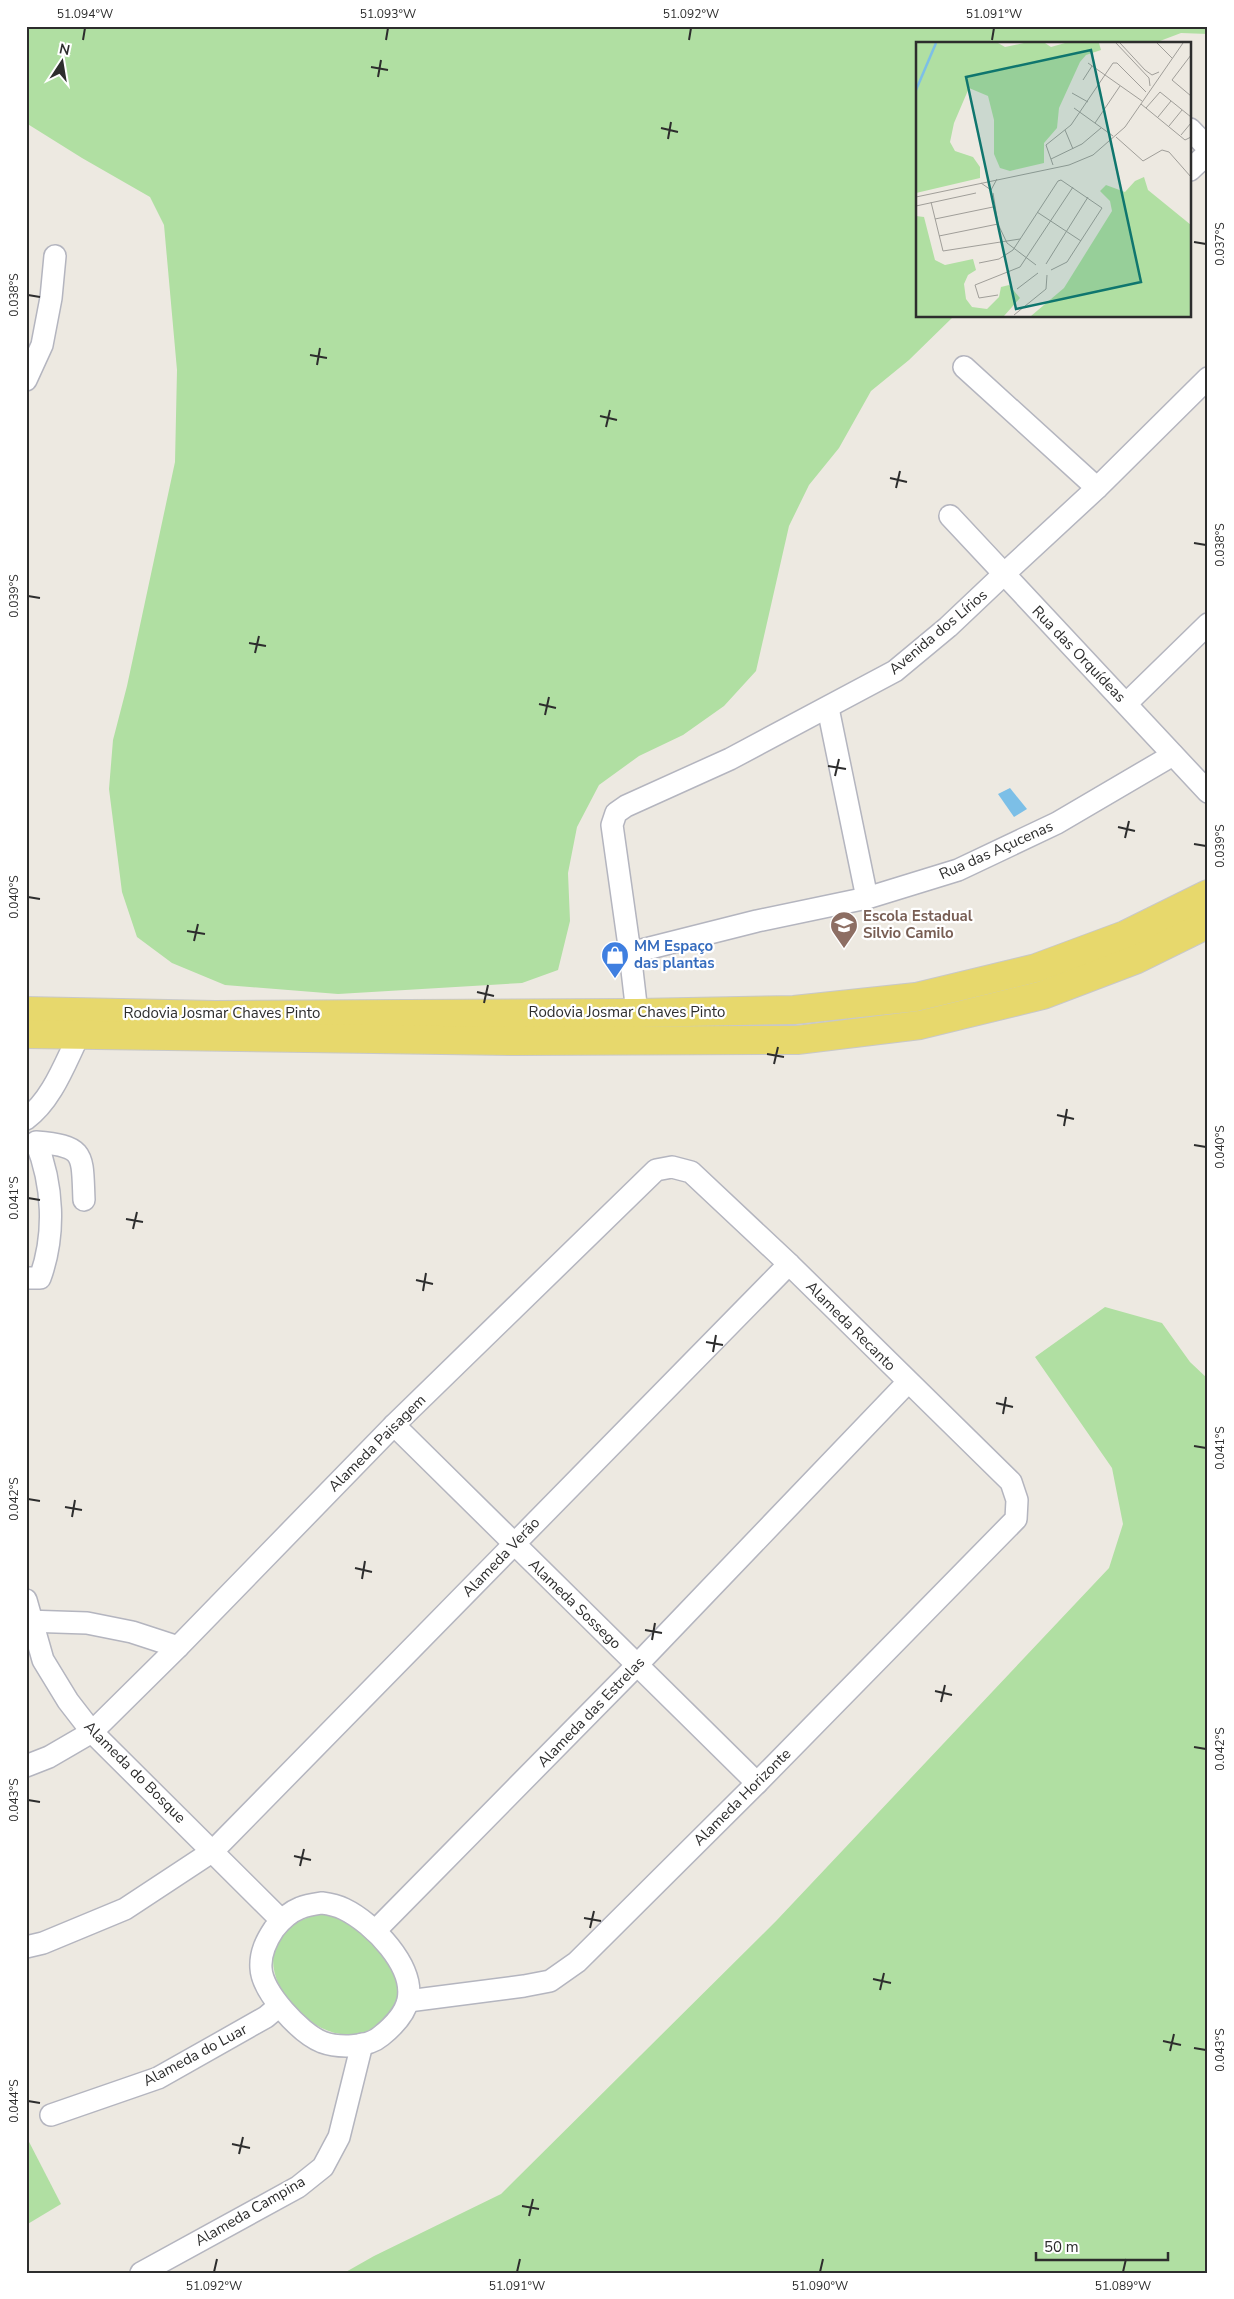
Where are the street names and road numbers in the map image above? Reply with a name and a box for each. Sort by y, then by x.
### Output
street label: Avenida dos Lírios [885,585,991,679]
street label: Rua das Orquídeas [1028,601,1130,707]
street label: Rua das Açucenas [936,816,1056,884]
street label: Rodovia Josmar Chaves Pinto [529,1002,725,1022]
street label: Rodovia Josmar Chaves Pinto [124,1003,320,1023]
street label: Alameda Recanto [802,1277,900,1375]
street label: Alameda Paisagem [324,1390,430,1496]
street label: Alameda Verão [458,1513,544,1601]
street label: Alameda Sossego [524,1554,626,1654]
street label: Alameda das Estrelas [533,1652,649,1772]
street label: Alameda do Bosque [80,1717,190,1827]
street label: Alameda Horizonte [689,1744,795,1850]
street label: Alameda do Luar [139,2019,251,2091]
street label: Alameda Campina [191,2171,309,2251]

